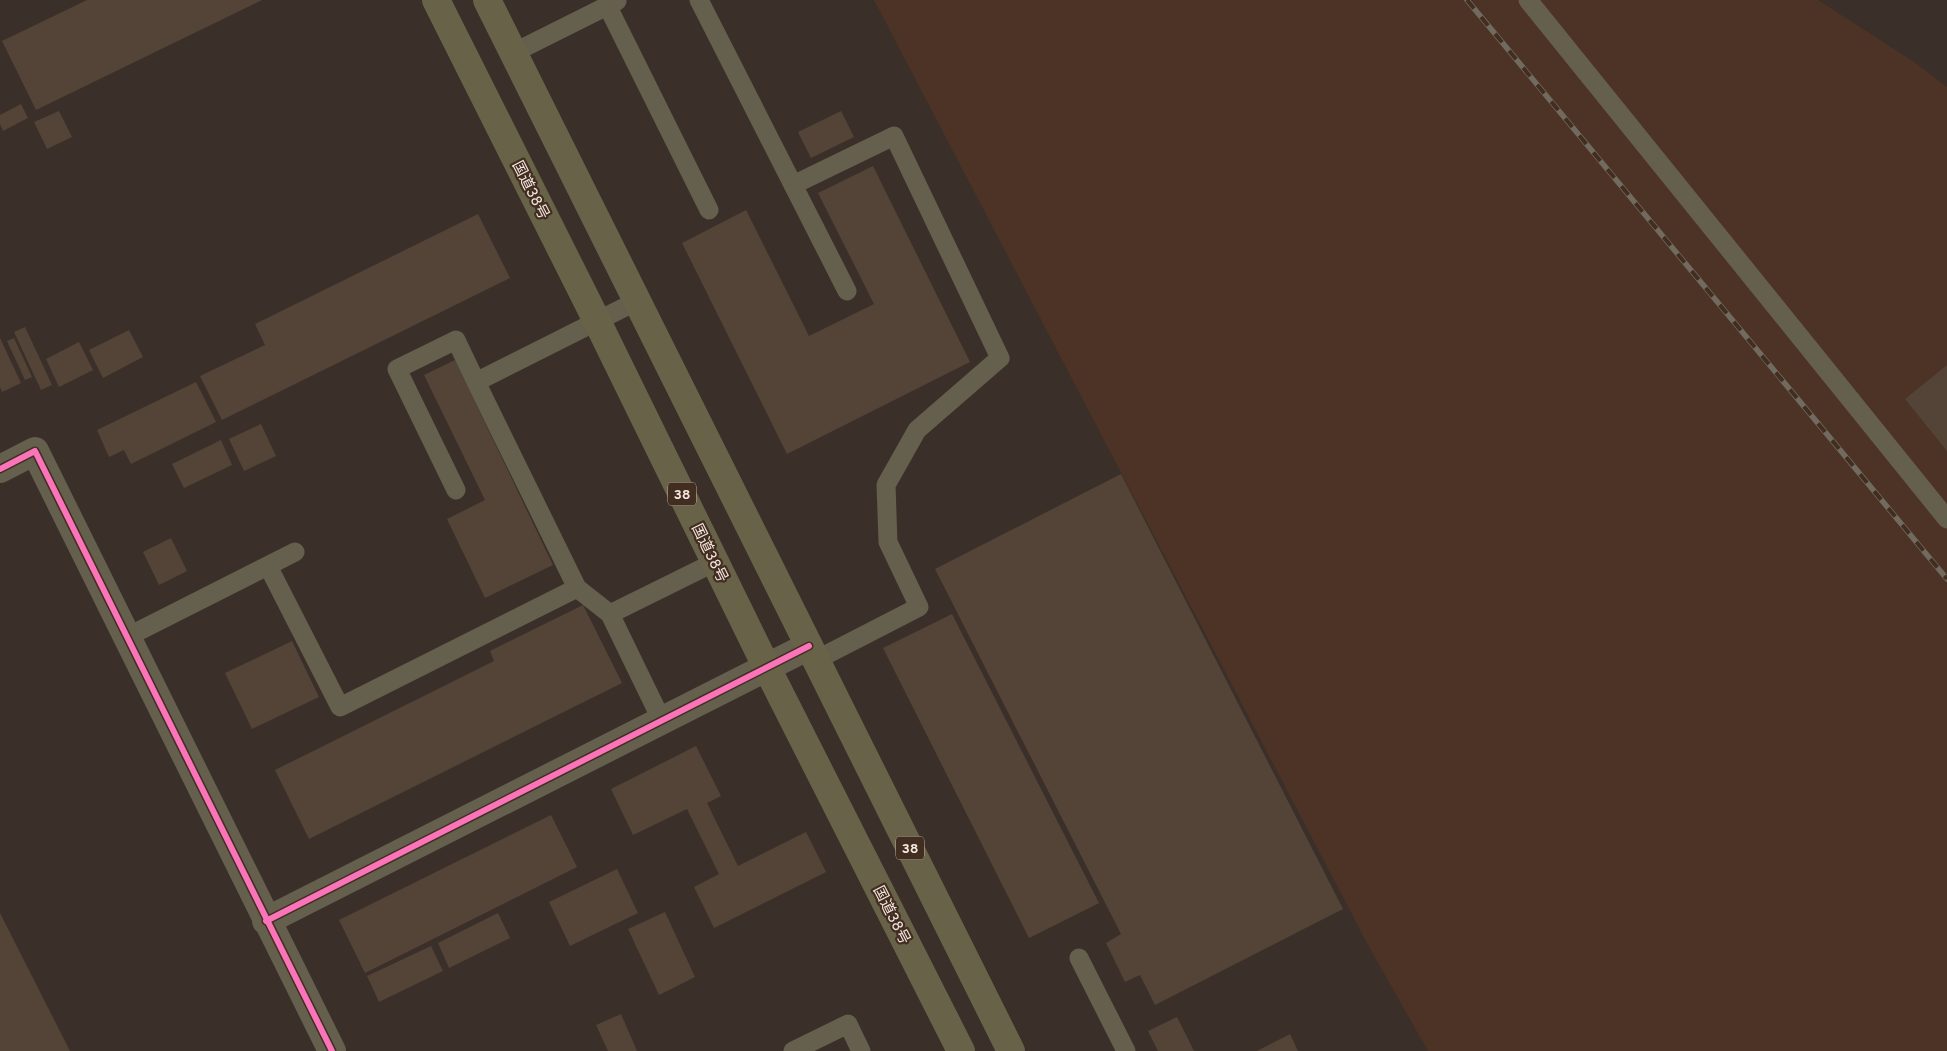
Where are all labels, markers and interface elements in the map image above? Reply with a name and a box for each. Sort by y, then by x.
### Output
street label: 国道38号 [507,158,552,223]
road number: 38 [668,482,696,506]
street label: 国道38号 [686,521,731,586]
road number: 38 [896,836,924,860]
street label: 国道38号 [868,883,913,948]

